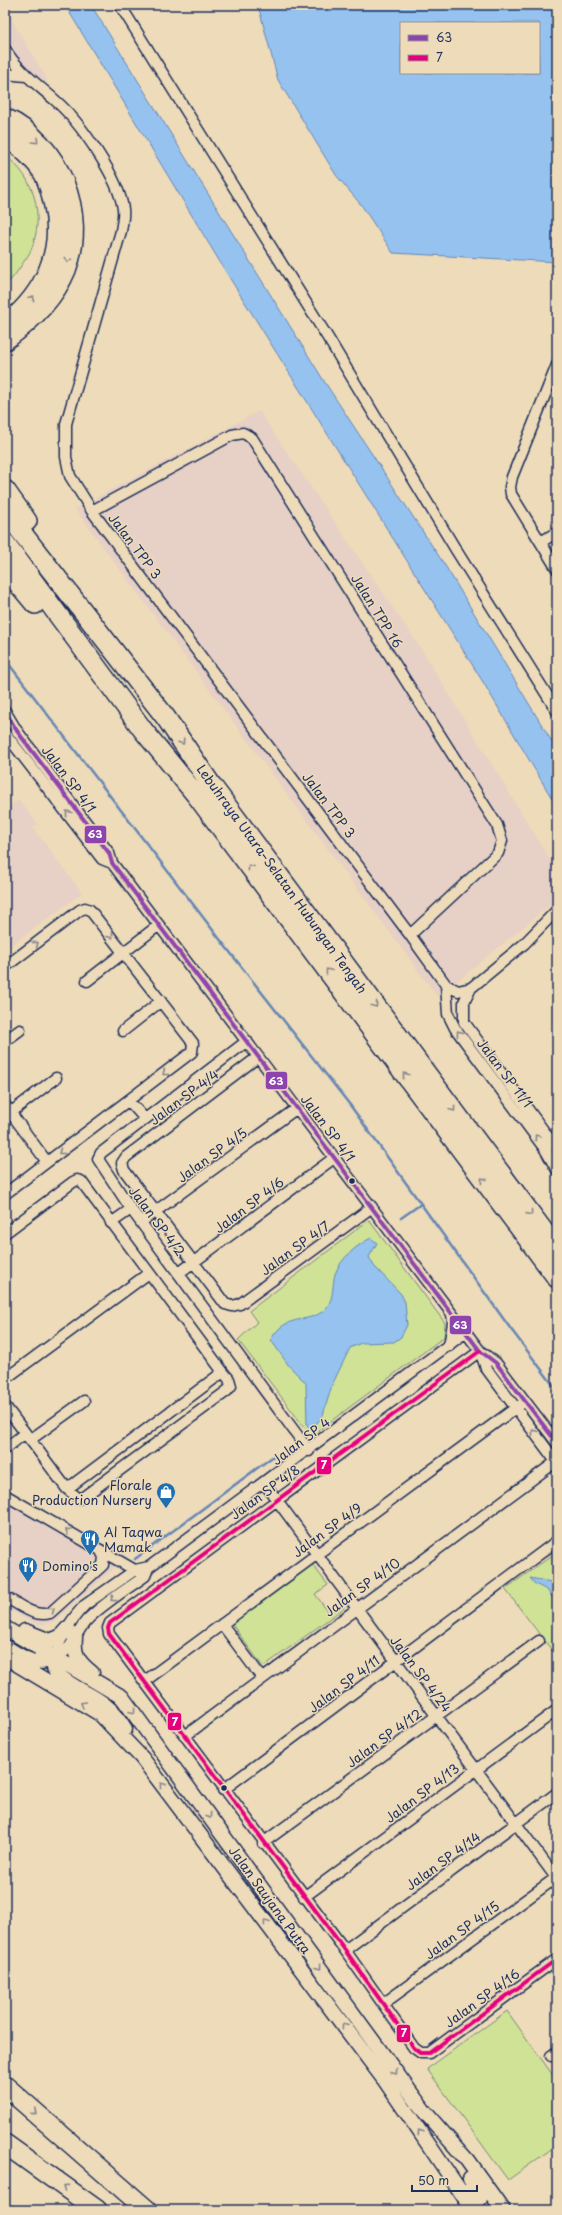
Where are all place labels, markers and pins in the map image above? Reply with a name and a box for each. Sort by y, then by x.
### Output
unlabelled marker [347,1176,357,1186]
place label: Florale Production Nursery [32,1475,152,1509]
shop icon: Florale Production Nursery [155,1481,177,1509]
place label: Al Taqwa Mamak [104,1522,163,1556]
restaurant icon: Al Taqwa Mamak [79,1528,101,1556]
restaurant icon: Domino's [17,1555,39,1583]
place label: Domino's [42,1556,98,1575]
unlabelled marker [219,1783,229,1793]

